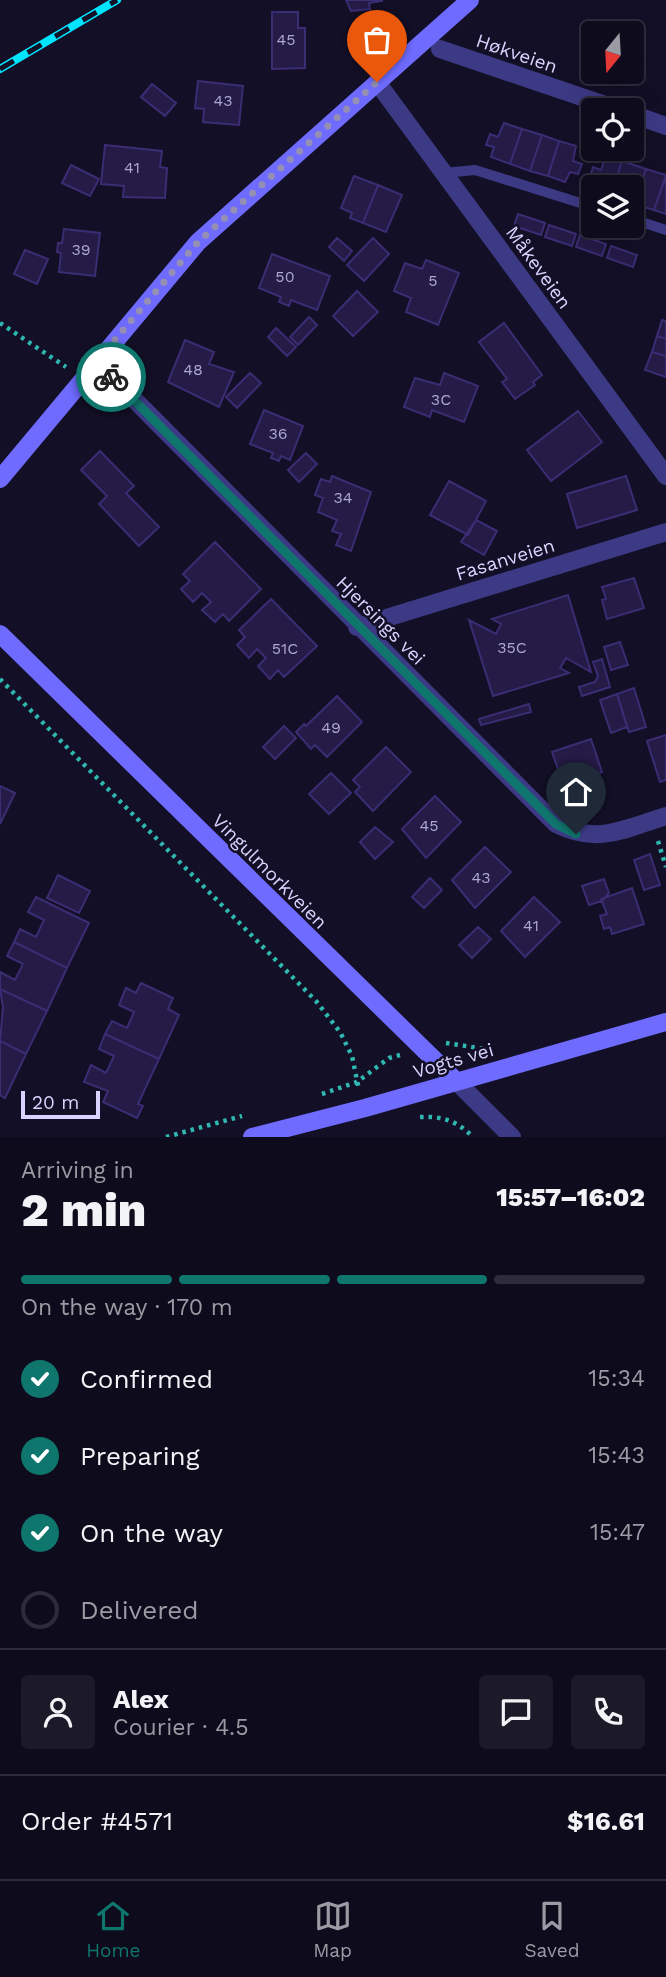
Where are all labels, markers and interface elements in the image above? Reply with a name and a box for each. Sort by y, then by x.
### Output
pin [347,10,407,82]
icon: bag [358,21,396,59]
north arrow [581,21,644,84]
map controls [581,21,644,238]
street label: Høkveien [473,29,561,78]
house number: 45 [276,30,296,49]
house number: 43 [213,91,233,110]
button: locate [581,98,644,161]
house number: 41 [124,158,140,177]
button: layers [581,175,644,238]
street label: Måkeveien [501,221,576,313]
house number: 39 [71,240,91,259]
house number: 50 [275,267,295,286]
house number: 5 [428,271,438,290]
courier [76,342,146,412]
icon: bike [92,358,130,396]
house number: 48 [183,360,203,379]
house number: 3C [431,390,451,409]
house number: 36 [268,424,288,443]
house number: 34 [333,488,353,507]
street label: Fasanveien [453,534,557,585]
street label: Hjersings vei [331,571,430,670]
house number: 35C [497,638,527,657]
house number: 51C [272,639,298,658]
house number: 49 [321,718,341,737]
pin [546,762,606,834]
icon: home [557,773,595,811]
street label: Vingulmorkveien [207,809,332,934]
house number: 45 [419,816,439,835]
house number: 43 [471,868,491,887]
house number: 41 [523,916,539,935]
street label: Vogts vei [410,1038,496,1083]
scale bar [21,1088,100,1120]
text: 20 m [32,1091,79,1114]
text: Arriving in [21,1157,134,1184]
text: 15:57–16:02 [496,1182,645,1212]
text: 2 min [21,1183,146,1237]
text: On the way · 170 m [21,1294,233,1321]
icon: check [21,1360,59,1398]
text: Confirmed [80,1364,213,1394]
text: 15:34 [588,1365,645,1392]
icon: check [21,1437,59,1475]
text: Preparing [80,1441,200,1471]
text: 15:43 [588,1442,645,1469]
icon: check [21,1514,59,1552]
text: On the way [80,1518,223,1548]
text: 15:47 [590,1519,645,1546]
text: Delivered [80,1595,199,1625]
button: person [21,1675,95,1749]
button: chat [479,1675,553,1749]
button: phone [571,1675,645,1749]
text: Alex [113,1684,169,1714]
text: Courier · 4.5 [113,1714,249,1741]
text: Order #4571 [21,1806,173,1836]
text: $16.61 [567,1806,645,1836]
tab: Home [86,1897,141,1962]
tab: Map [313,1897,352,1962]
tab: Saved [524,1897,580,1962]

